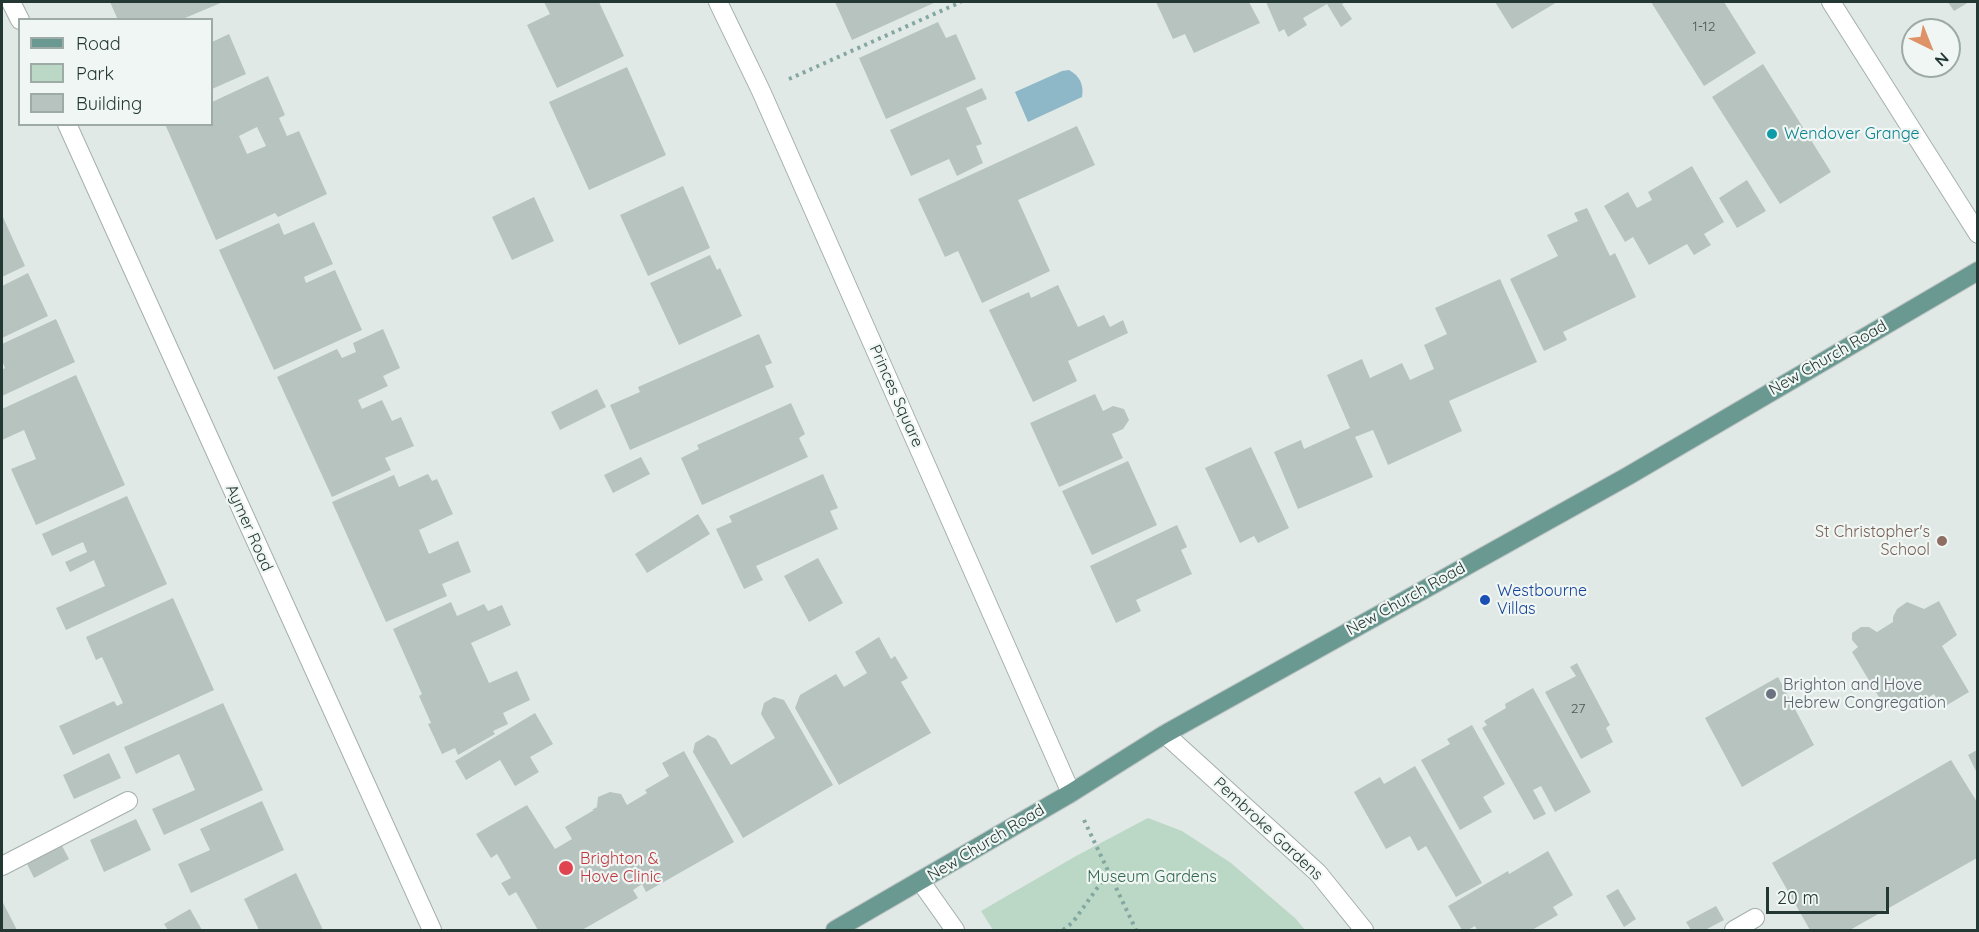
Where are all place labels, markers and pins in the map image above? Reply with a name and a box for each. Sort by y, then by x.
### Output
place label: Wendover Grange [1784,124,1919,144]
marker: Wendover Grange [1765,127,1779,141]
place label: St Christopher's School [1815,522,1930,560]
marker: St Christopher's School [1935,534,1949,548]
place label: Westbourne Villas [1497,581,1587,619]
marker: Westbourne Villas [1478,593,1492,607]
place label: Brighton and Hove Hebrew Congregation [1783,675,1946,713]
marker: Brighton and Hove Hebrew Congregation [1764,687,1778,701]
place label: Brighton & Hove Clinic [580,849,661,887]
marker: Brighton & Hove Clinic [557,859,575,877]

